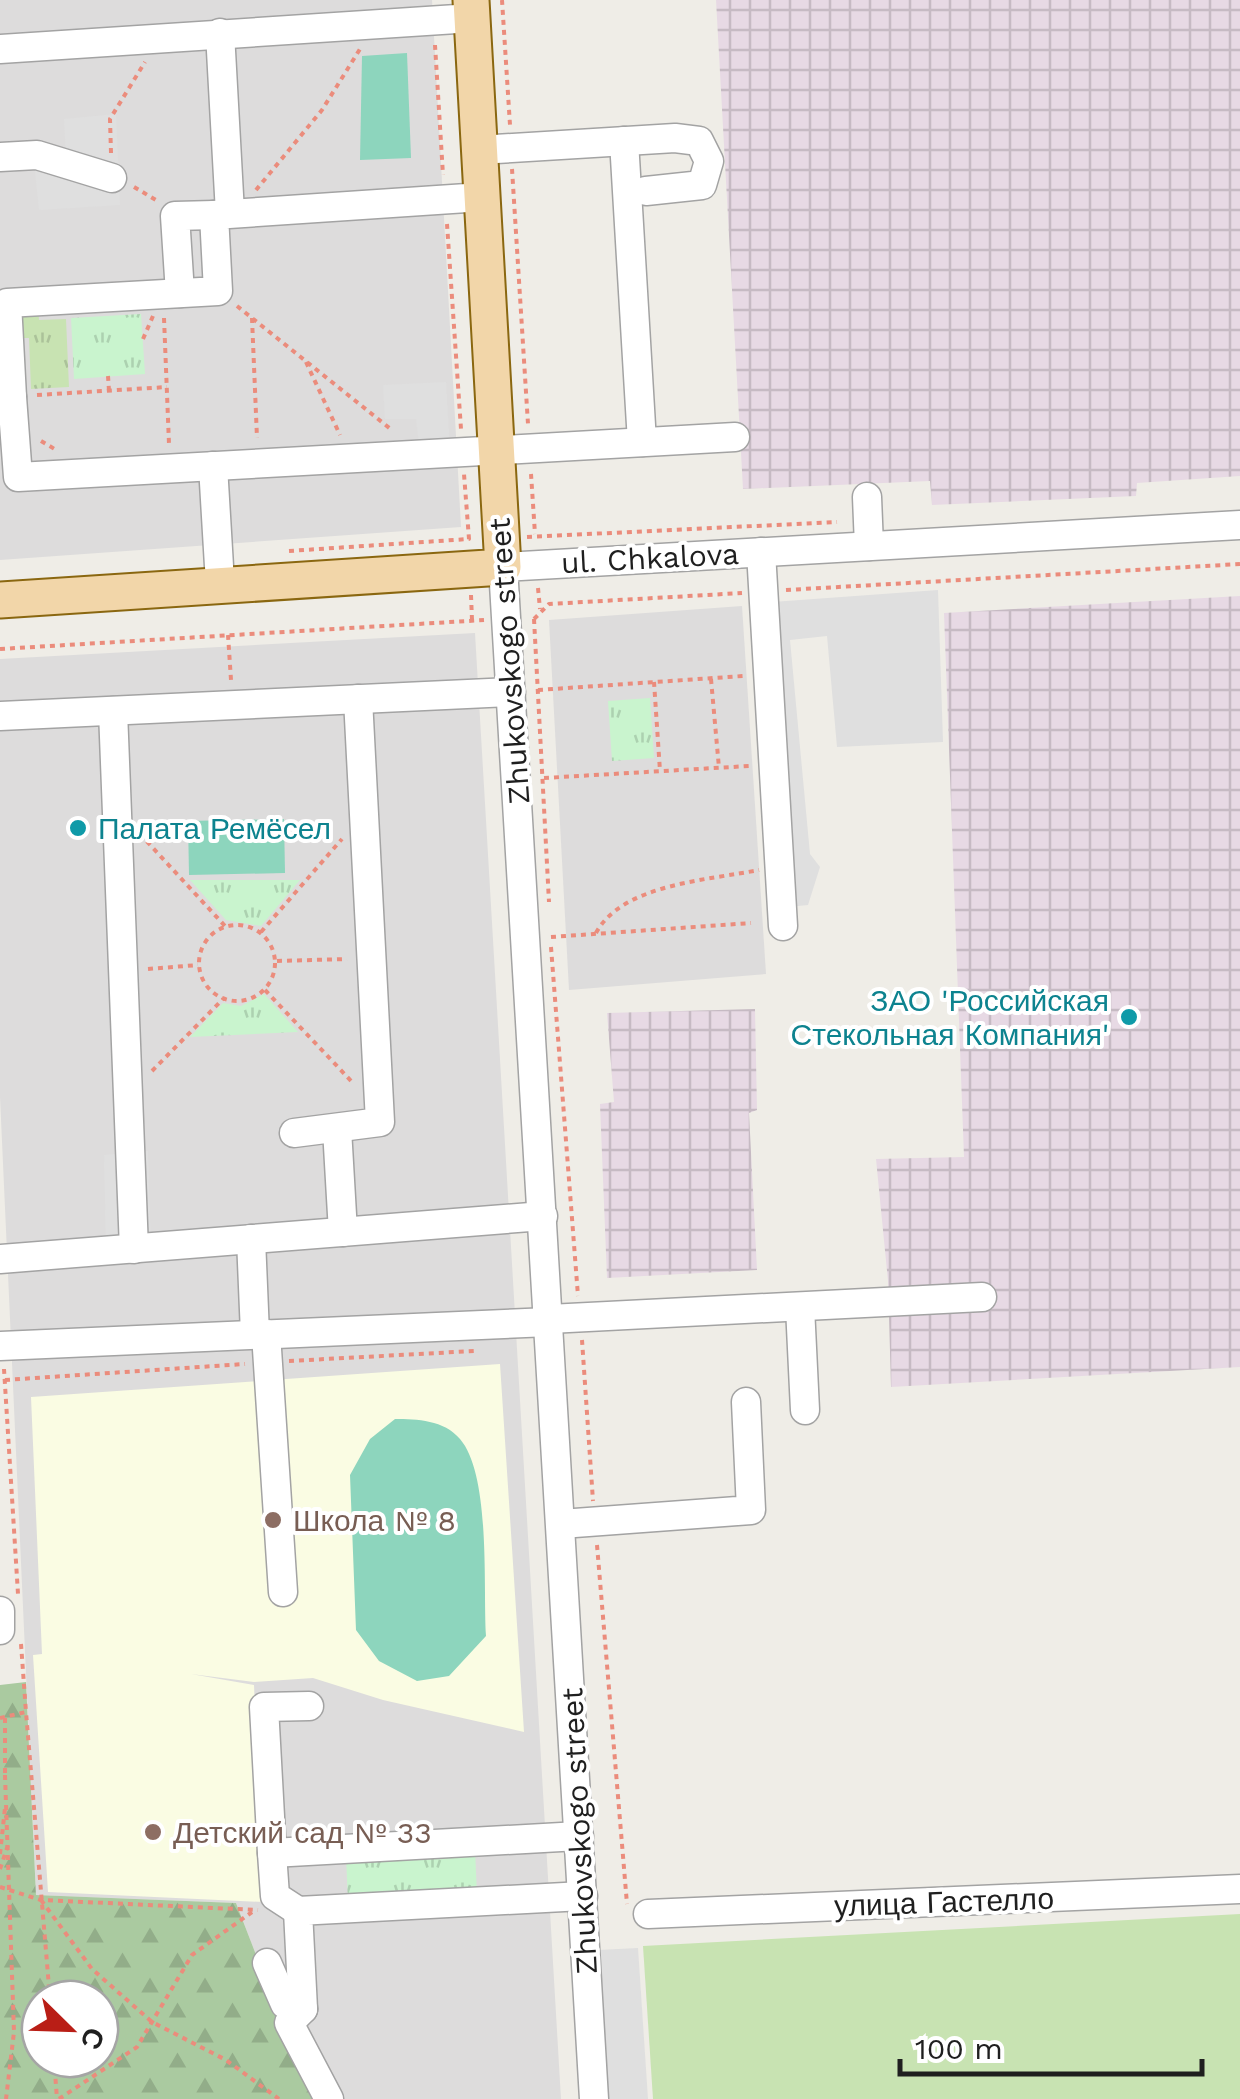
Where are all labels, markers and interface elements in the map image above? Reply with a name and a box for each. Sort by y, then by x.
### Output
street label: Zhukovskogo street [482,516,536,805]
street label: ul. Chkalova [560,536,740,580]
place label: Палата Ремёсел [98,811,331,846]
marker: Палата Ремёсел [67,817,89,839]
place label: ЗАО 'Российская Стекольная Компания' [791,983,1109,1052]
marker: ЗАО 'Российская Стекольная Компания' [1118,1006,1140,1028]
place label: Школа № 8 [293,1503,456,1538]
marker: Школа № 8 [262,1509,284,1531]
street label: Zhukovskogo street [554,1686,604,1975]
place label: Детский сад № 33 [173,1815,432,1850]
marker: Детский сад № 33 [142,1821,164,1843]
street label: улица Гастелло [833,1881,1055,1923]
north arrow [20,1979,120,2079]
scale bar [900,2014,1202,2076]
text: С [73,2023,112,2054]
text: 100 m [915,2031,1003,2066]

